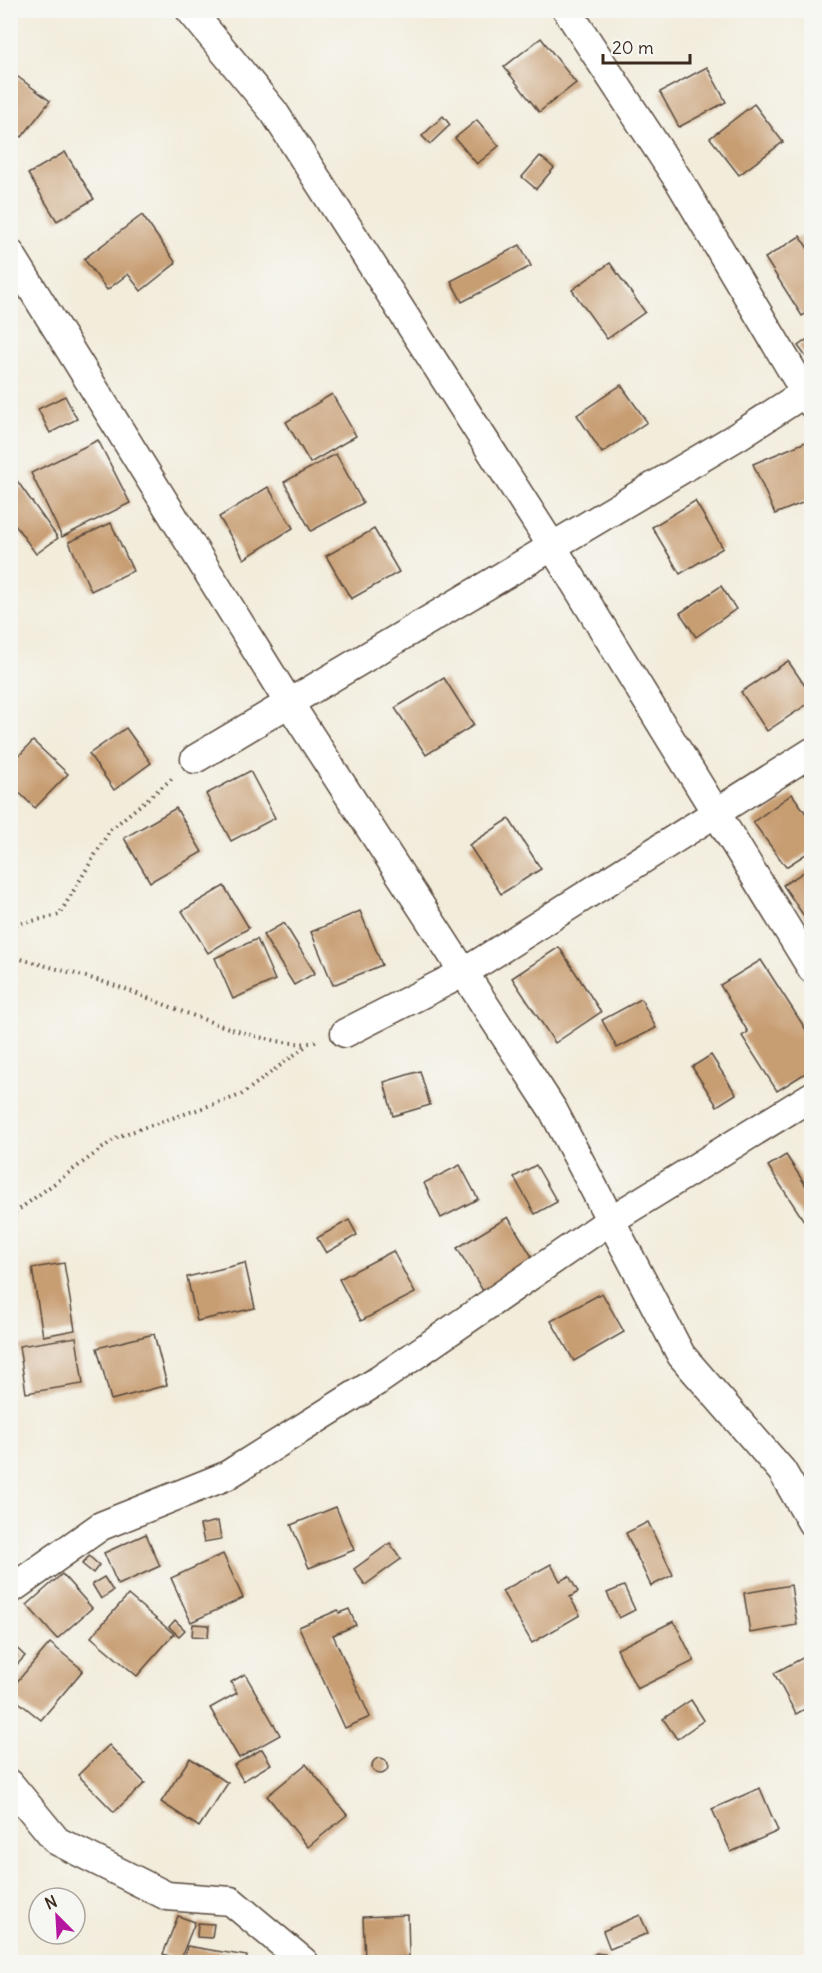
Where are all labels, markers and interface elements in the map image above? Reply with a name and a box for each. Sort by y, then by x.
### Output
scale bar [603,27,690,65]
text: 20 m [612,36,654,59]
north arrow [27,1886,87,1946]
text: N [42,1891,60,1914]

